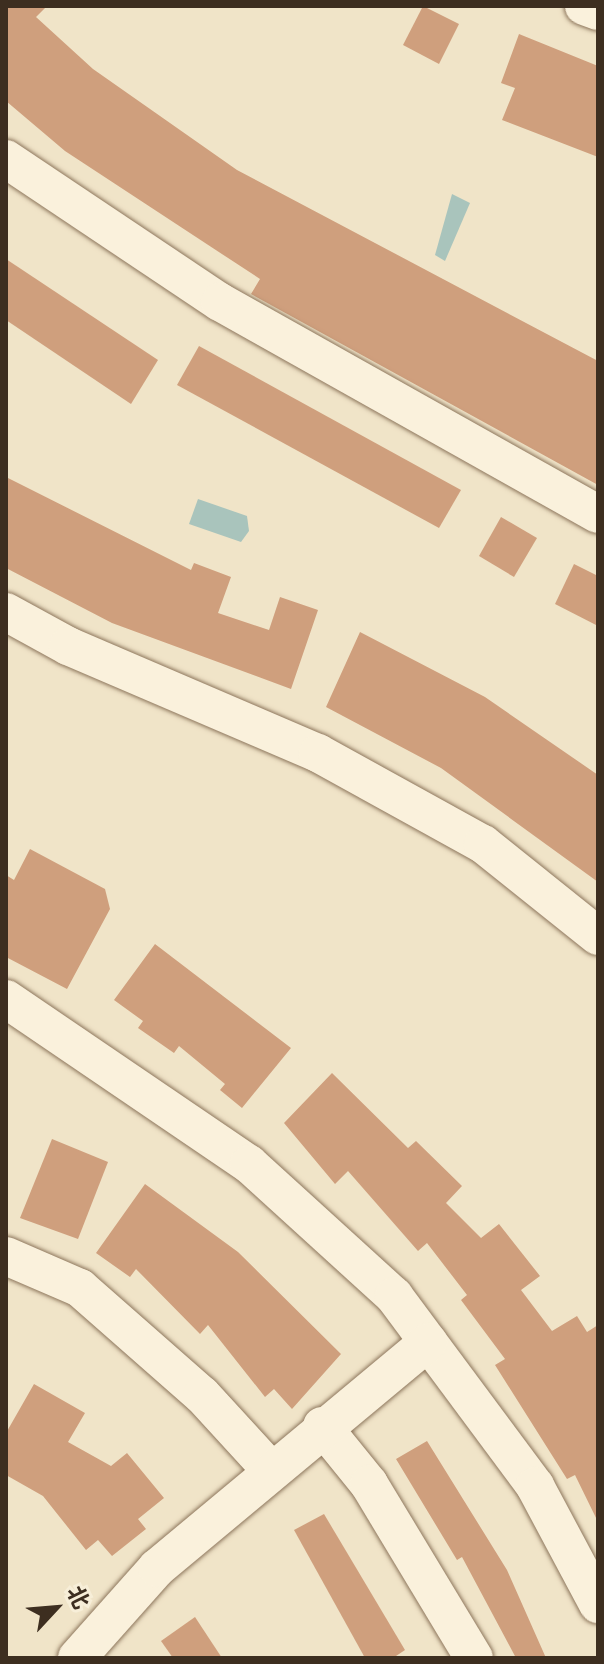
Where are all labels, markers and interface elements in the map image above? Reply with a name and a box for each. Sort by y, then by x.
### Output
north arrow [16,1568,96,1648]
text: 北 [61,1581,95,1613]

